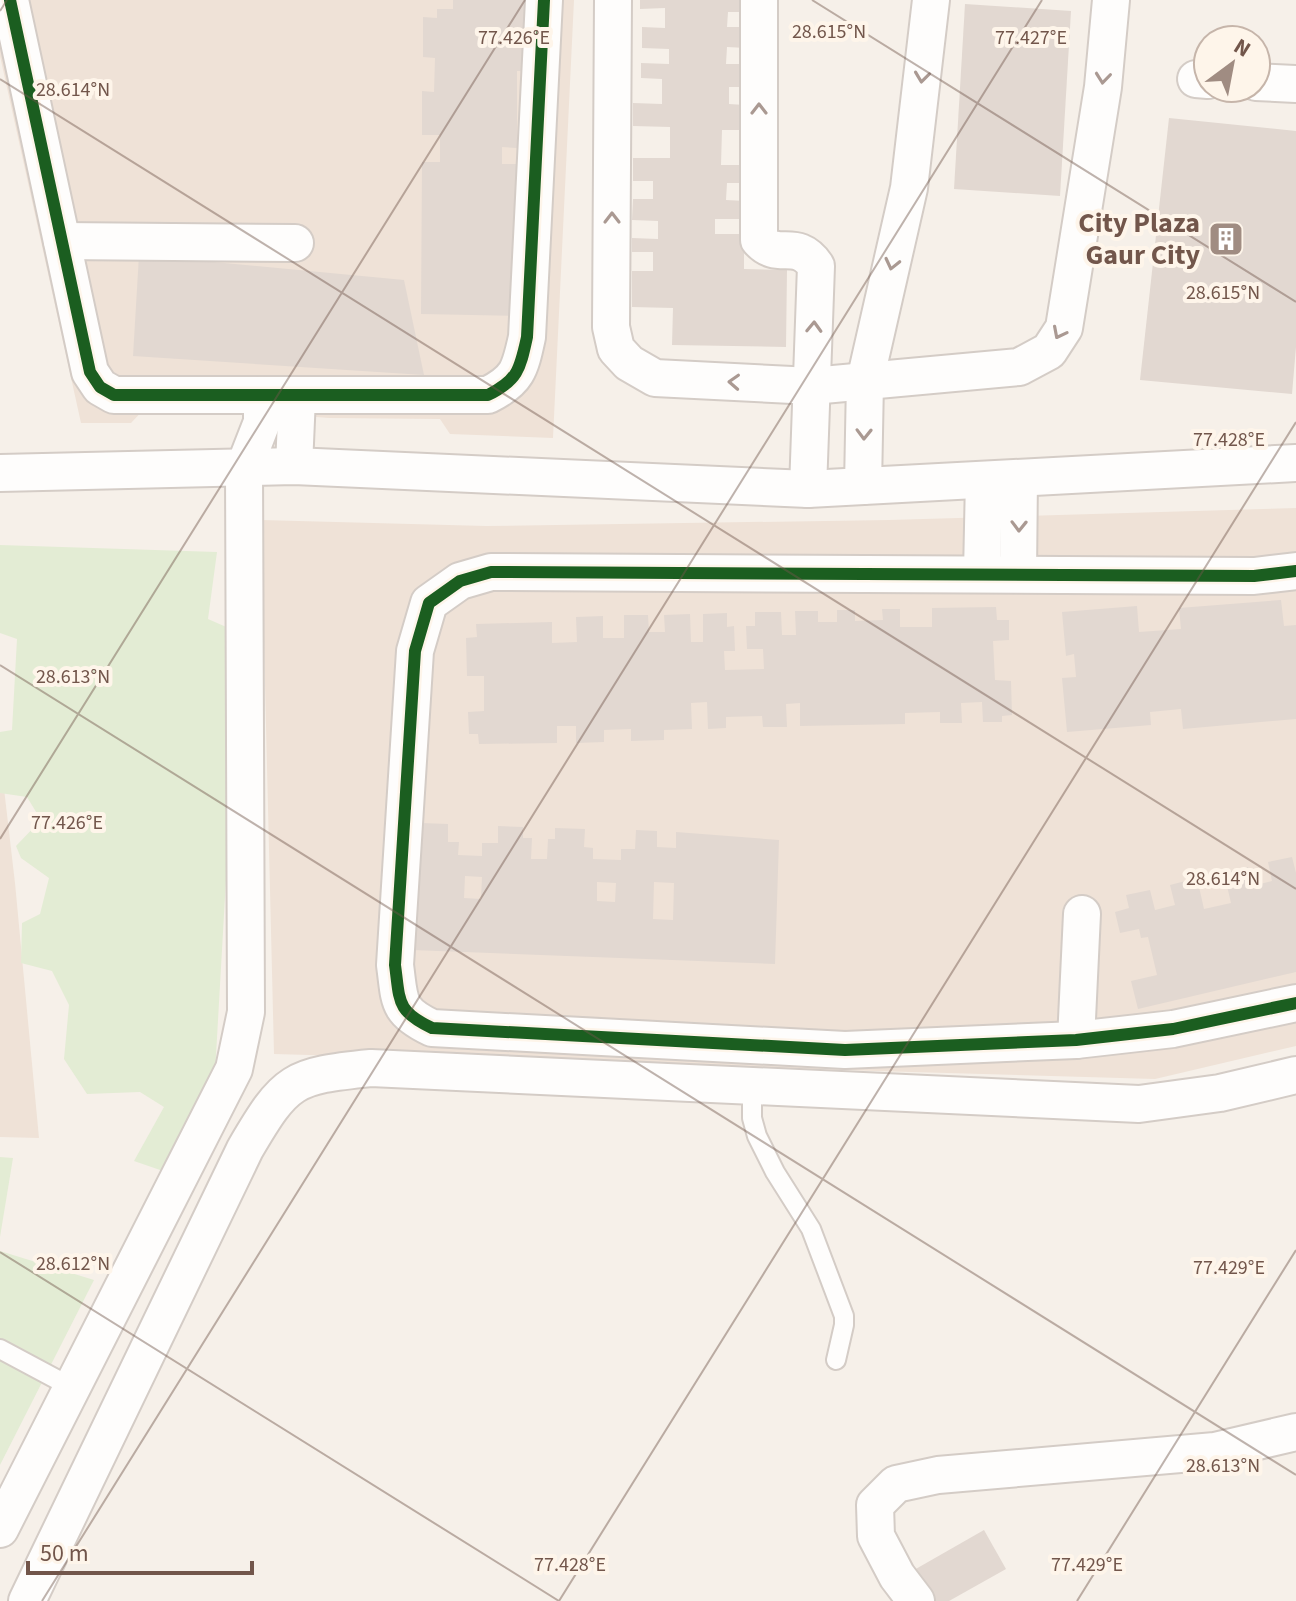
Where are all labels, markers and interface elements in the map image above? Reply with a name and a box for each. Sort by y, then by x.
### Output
text: 28.615°N [792,18,866,46]
text: 77.426°E [478,24,550,52]
text: 77.427°E [995,24,1067,52]
north arrow [1192,24,1272,104]
text: N [1227,30,1257,65]
one-way arrow [914,71,931,84]
one-way arrow [1095,72,1112,85]
text: 28.614°N [36,76,110,104]
one-way arrow [750,102,768,115]
place label: City Plaza Gaur City [1078,203,1200,275]
one-way arrow [603,211,621,224]
building icon: City Plaza Gaur City [1207,220,1245,258]
one-way arrow [884,257,901,271]
text: 28.615°N [1186,279,1260,307]
one-way arrow [805,320,823,333]
one-way arrow [1054,325,1069,339]
one-way arrow [727,374,740,391]
text: 77.428°E [1193,426,1265,454]
one-way arrow [855,428,873,441]
one-way arrow [1010,520,1027,533]
text: 28.613°N [36,663,110,691]
text: 77.426°E [31,809,103,837]
text: 28.614°N [1186,865,1260,893]
text: 28.612°N [36,1250,110,1278]
text: 77.429°E [1193,1254,1265,1282]
text: 28.613°N [1186,1452,1260,1480]
scale bar [28,1525,252,1575]
text: 50 m [40,1536,89,1571]
text: 77.428°E [534,1551,606,1579]
text: 77.429°E [1051,1551,1123,1579]

